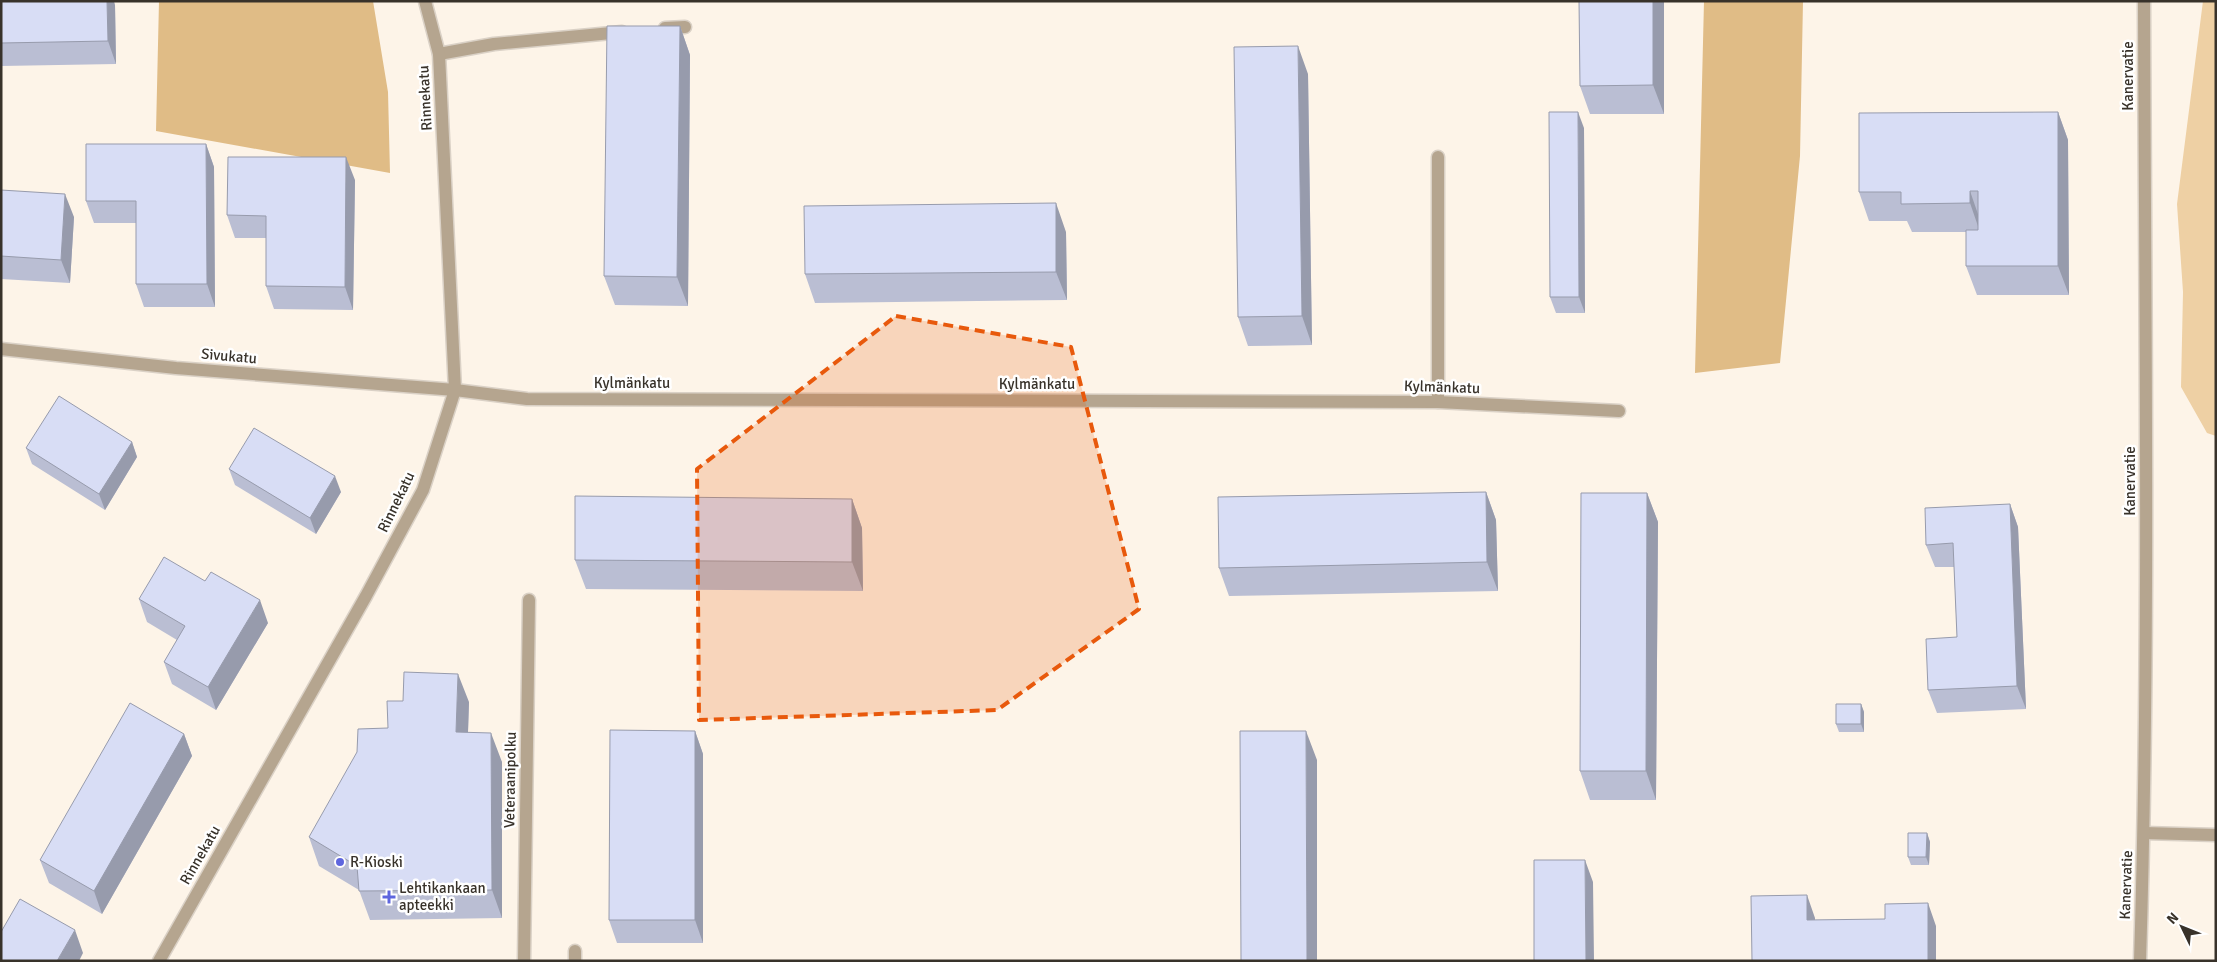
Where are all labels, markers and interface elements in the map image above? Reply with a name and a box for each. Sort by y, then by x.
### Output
street label: Kanervatie [2119,41,2137,111]
street label: Rinnekatu [414,65,436,131]
street label: Sivukatu [200,345,258,367]
street label: Kylmänkatu [594,374,670,392]
street label: Kylmänkatu [999,375,1075,393]
street label: Kylmänkatu [1404,377,1480,397]
street label: Kanervatie [2121,446,2139,516]
street label: Rinnekatu [374,469,418,535]
street label: Veteraanipolku [500,732,520,828]
street label: Rinnekatu [176,822,224,888]
street label: Kanervatie [2116,850,2136,920]
place label: R-Kioski [350,853,403,871]
marker: R-Kioski [334,856,346,868]
place label: Lehtikankaan apteekki [399,879,486,914]
marker: Lehtikankaan apteekki [383,891,395,903]
north arrow [2157,902,2207,952]
text: N [2163,909,2182,928]

